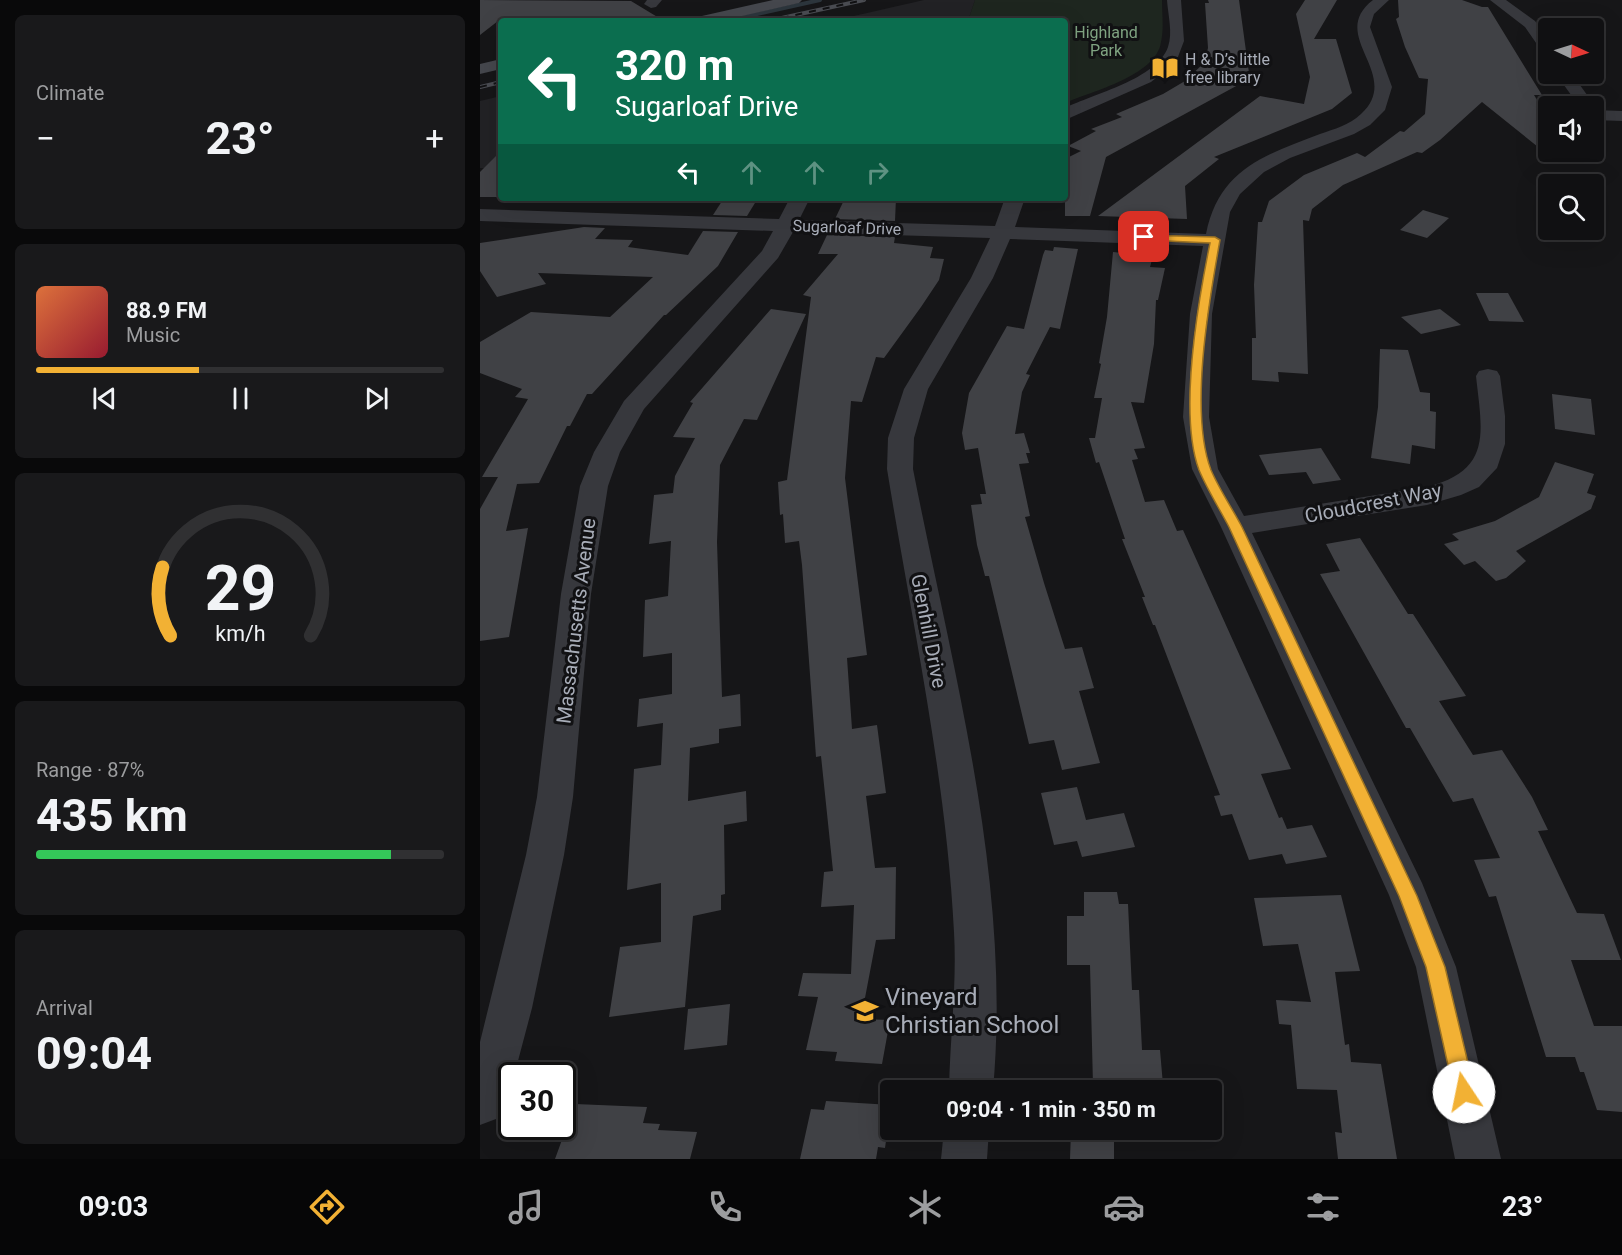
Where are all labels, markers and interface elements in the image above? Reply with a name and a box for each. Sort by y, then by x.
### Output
north arrow [1538,18,1604,84]
map controls [1538,18,1604,240]
park label: Highland Park [1074,23,1138,60]
text: 320 m [615,41,734,90]
icon: left [516,42,594,120]
place label: H & D’s little free library [1185,50,1270,87]
library icon: H & D’s little free library [1150,53,1180,83]
text: Climate [36,81,104,105]
text: Sugarloaf Drive [615,91,798,123]
button: sound [1538,96,1604,162]
text: 23° [205,112,275,165]
text: − [36,119,55,158]
text: + [425,119,444,158]
icon: left [672,156,705,189]
icon: ahead [735,156,768,189]
icon: ahead [798,156,831,189]
icon: right [861,156,894,189]
button: search [1538,174,1604,240]
pin [1118,211,1169,262]
street label: Sugarloaf Drive [792,216,902,239]
icon: arrive [1127,220,1160,253]
text: 88.9 FM [126,298,207,323]
text: Music [126,323,180,347]
icon: previous [88,382,121,415]
icon: pause [224,382,257,415]
icon: next [360,382,393,415]
street label: Cloudcrest Way [1303,478,1444,528]
street label: Massachusetts Avenue [551,517,601,725]
text: 29 [204,553,276,626]
street label: Glenhill Drive [906,572,952,690]
text: km/h [215,622,265,647]
text: Range · 87% [36,758,144,782]
text: 435 km [36,789,188,842]
place label: Vineyard Christian School [885,983,1059,1039]
text: Arrival [36,996,93,1020]
school or university icon: Vineyard Christian School [850,996,880,1026]
text: 09:04 [36,1027,152,1080]
position arrow [1432,1060,1496,1124]
speed limit sign: 30 [498,1062,576,1140]
text: 09:04 · 1 min · 350 m [946,1097,1156,1122]
icon: directions [306,1186,348,1228]
icon: music [505,1186,547,1228]
icon: phone [704,1186,746,1228]
icon: climate [904,1186,946,1228]
icon: car [1103,1186,1145,1228]
icon: filters [1302,1186,1344,1228]
text: 09:03 [79,1191,148,1223]
text: 23° [1502,1191,1543,1223]

